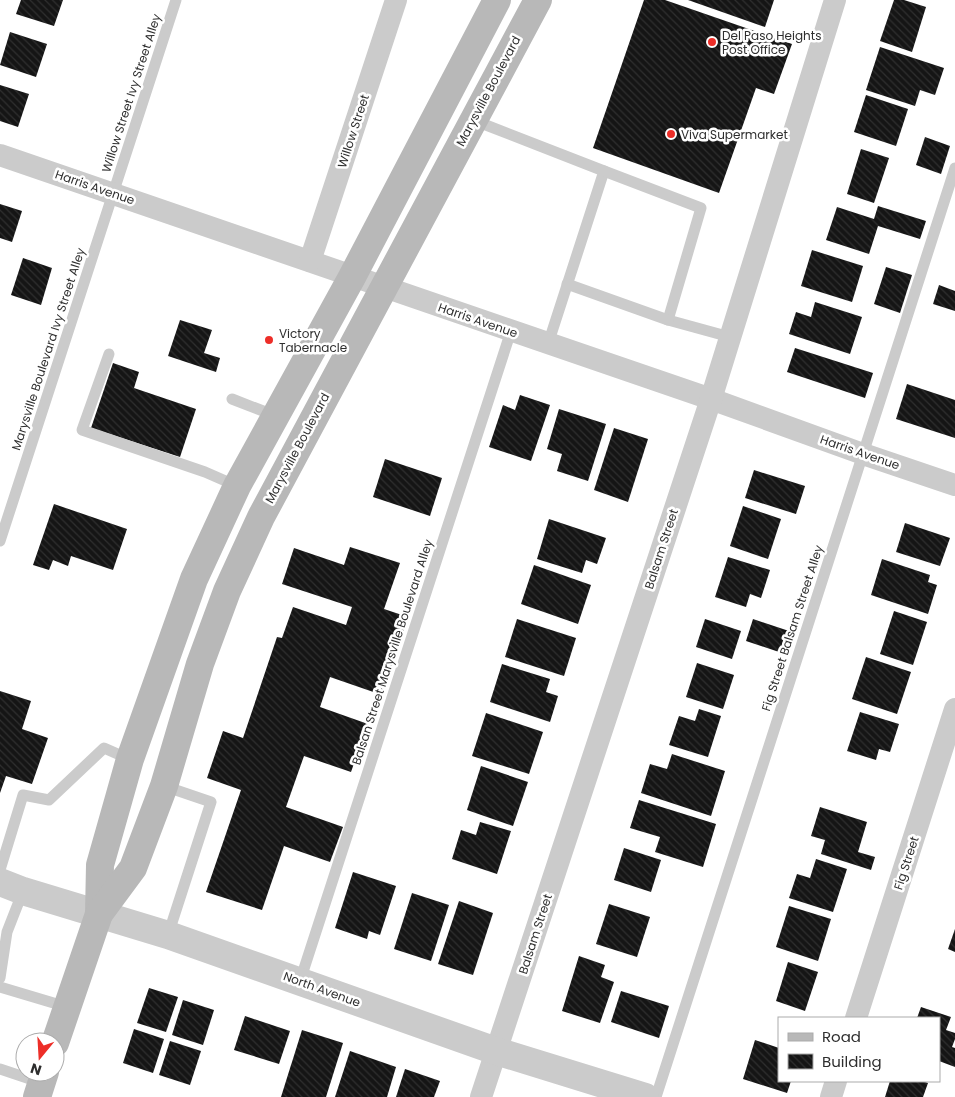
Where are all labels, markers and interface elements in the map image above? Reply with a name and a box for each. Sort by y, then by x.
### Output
street label: Willow Street Ivy Street Alley [97,11,165,174]
place label: Del Paso Heights Post Office [722,27,821,58]
street label: Marysville Boulevard [452,33,524,149]
marker: Del Paso Heights Post Office [706,36,718,48]
street label: Willow Street [333,92,373,170]
place label: Viva Supermarket [681,126,788,143]
marker: Viva Supermarket [665,128,677,140]
street label: Harris Avenue [53,165,137,209]
street label: Marysville Boulevard Ivy Street Alley [7,245,89,452]
street label: Harris Avenue [436,298,520,342]
place label: Victory Tabernacle [279,325,347,356]
marker: Victory Tabernacle [263,334,275,346]
street label: Marysville Boulevard [261,390,333,506]
street label: Harris Avenue [818,430,902,474]
street label: Balsam Street [640,507,682,591]
street label: Balsan Street Marysville Boulevard Alley [347,537,437,767]
street label: Fig Street Balsam Street Alley [757,543,827,713]
street label: Fig Street [889,834,923,892]
street label: Balsam Street [514,892,556,976]
street label: North Avenue [281,967,363,1011]
legend [778,1017,940,1082]
text: Road [822,1026,861,1047]
north arrow [15,1032,65,1082]
text: Building [822,1051,882,1072]
text: N [28,1058,44,1081]

